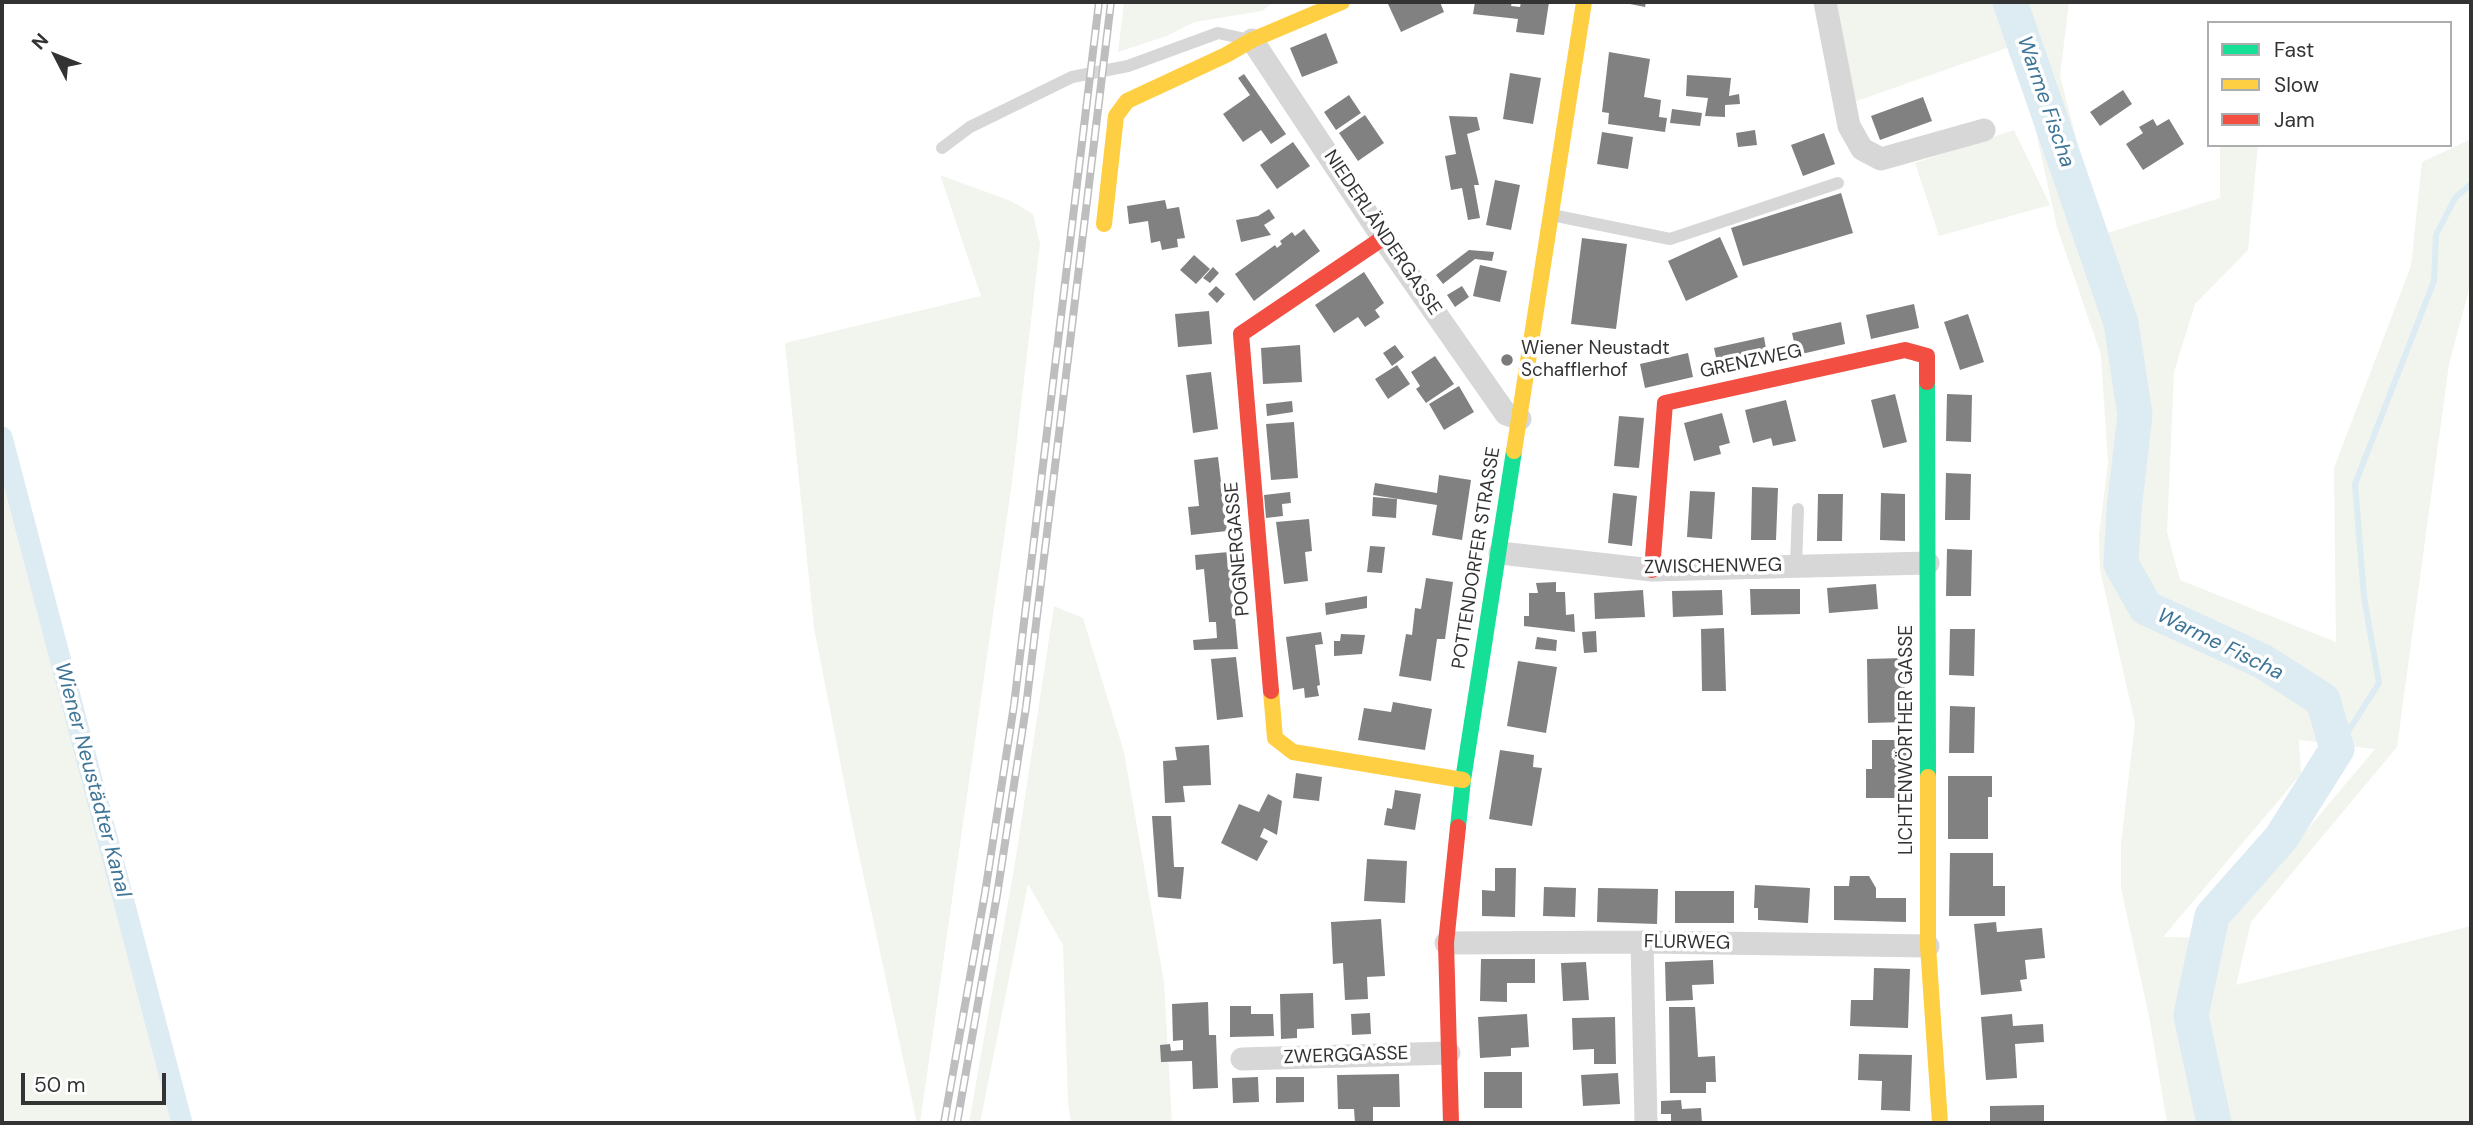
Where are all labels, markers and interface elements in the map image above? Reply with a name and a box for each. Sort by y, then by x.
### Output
north arrow [21,21,91,91]
legend [2207,21,2452,147]
text: N [26,28,54,55]
water label: Warme Fischa [2011,33,2079,171]
text: Fast [2274,36,2314,64]
text: Slow [2274,71,2319,99]
text: Jam [2274,106,2315,134]
street label: NIEDERLÄNDERGASSE [1318,146,1446,320]
place label: Wiener Neustadt Schafflerhof [1521,338,1670,382]
street label: GRENZWEG [1698,340,1804,384]
marker: Wiener Neustadt Schafflerhof [1499,352,1515,368]
street label: POTTENDORFER STRASSE [1448,445,1506,671]
street label: POGNERGASSE [1221,481,1255,617]
street label: ZWISCHENWEG [1644,554,1782,580]
water label: Warme Fischa [2153,604,2287,686]
street label: LICHTENWÖRTHER GASSE [1896,625,1918,855]
water label: Wiener Neustädter Kanal [49,660,135,900]
street label: FLURWEG [1644,931,1730,955]
street label: ZWERGGASSE [1283,1042,1409,1070]
scale bar [24,1058,170,1102]
text: 50 m [34,1071,85,1099]

